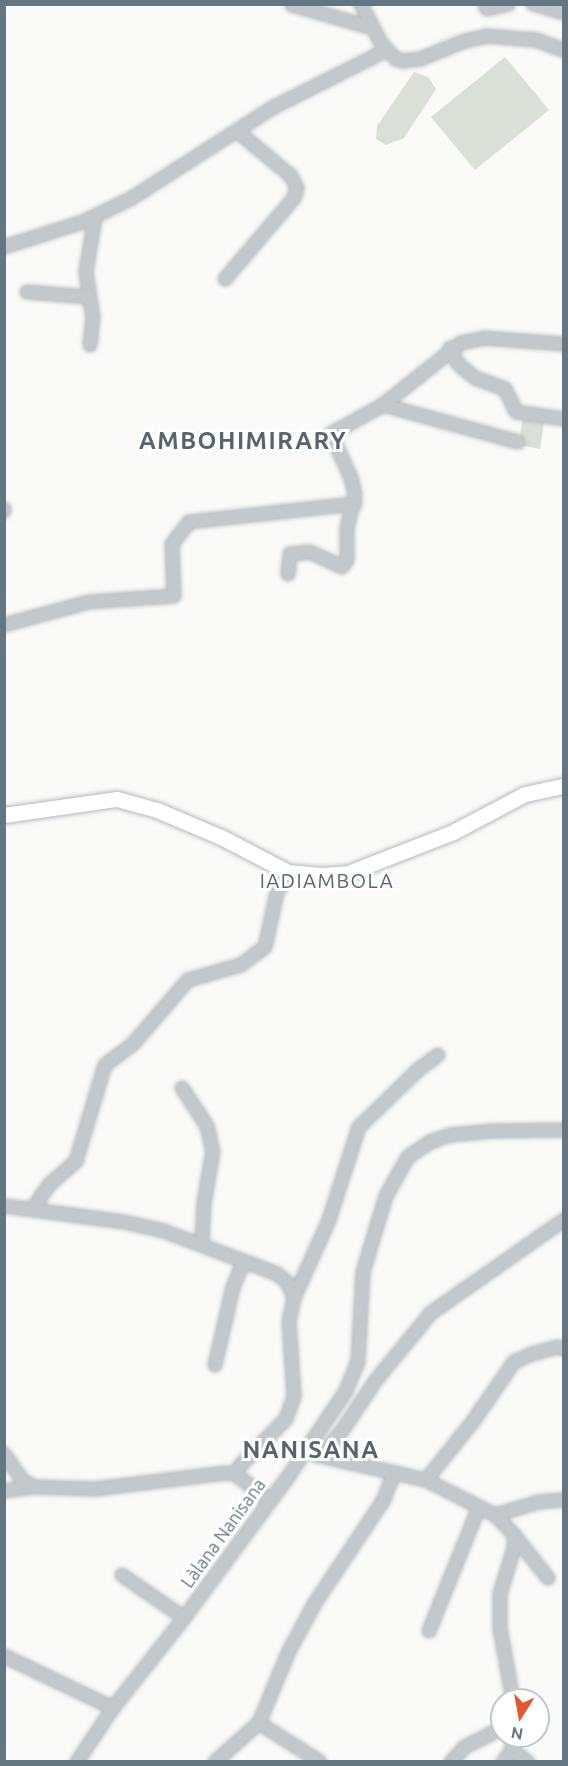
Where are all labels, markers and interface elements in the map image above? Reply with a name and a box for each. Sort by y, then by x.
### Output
district label: AMBOHIMIRARY [139,427,347,455]
district label: IADIAMBOLA [260,868,394,892]
district label: NANISANA [242,1436,380,1464]
street label: Làlana Nanisana [176,1474,270,1592]
north arrow [490,1688,550,1748]
text: N [509,1724,525,1744]

